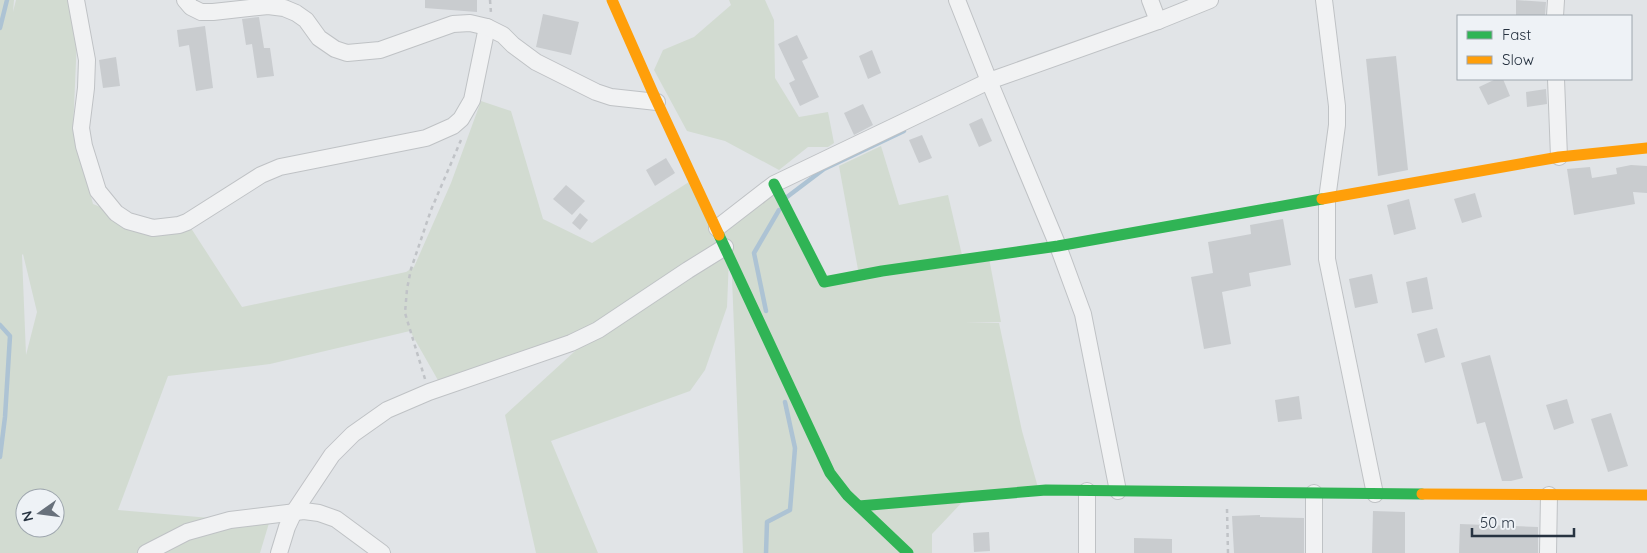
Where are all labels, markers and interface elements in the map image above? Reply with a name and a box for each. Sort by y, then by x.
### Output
legend [1457,15,1632,80]
text: Fast [1502,25,1531,44]
text: Slow [1502,50,1534,69]
north arrow [15,488,65,538]
scale bar [1472,506,1574,538]
text: N [17,509,37,523]
text: 50 m [1480,513,1515,532]

